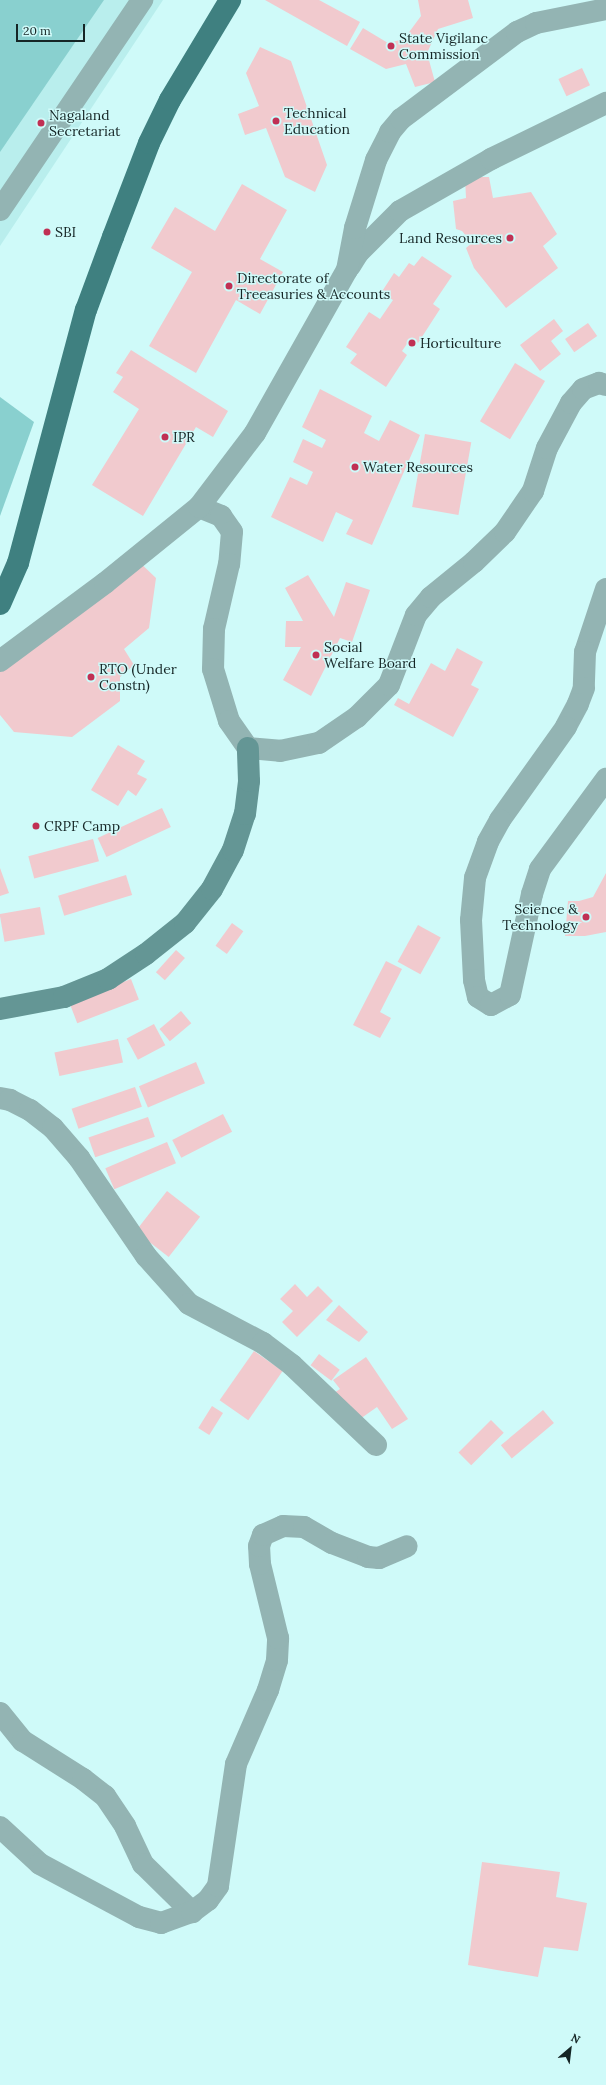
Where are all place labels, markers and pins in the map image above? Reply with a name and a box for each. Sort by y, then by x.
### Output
place label: State Vigilanc Commission [399,30,488,62]
marker: State Vigilanc Commission [386,41,396,51]
place label: Technical Education [284,105,350,138]
place label: Nagaland Secretariat [49,107,121,140]
marker: Technical Education [271,116,281,126]
marker: Nagaland Secretariat [36,118,46,128]
place label: SBI [55,224,76,240]
marker: SBI [42,227,52,237]
place label: Land Resources [399,230,502,246]
marker: Land Resources [505,233,515,243]
place label: Directorate of Treeasuries & Accounts [237,270,390,302]
marker: Directorate of Treeasuries & Accounts [224,281,234,291]
place label: Horticulture [420,335,501,351]
marker: Horticulture [407,338,417,348]
place label: IPR [173,429,195,445]
marker: IPR [160,432,170,442]
place label: Water Resources [363,459,473,475]
marker: Water Resources [350,462,360,472]
place label: Social Welfare Board [324,639,416,672]
marker: Social Welfare Board [311,650,321,660]
place label: RTO (Under Constn) [99,661,177,694]
marker: RTO (Under Constn) [86,672,96,682]
place label: CRPF Camp [44,818,120,834]
marker: CRPF Camp [31,821,41,831]
place label: Science & Technology [502,901,578,934]
marker: Science & Technology [581,912,591,922]

